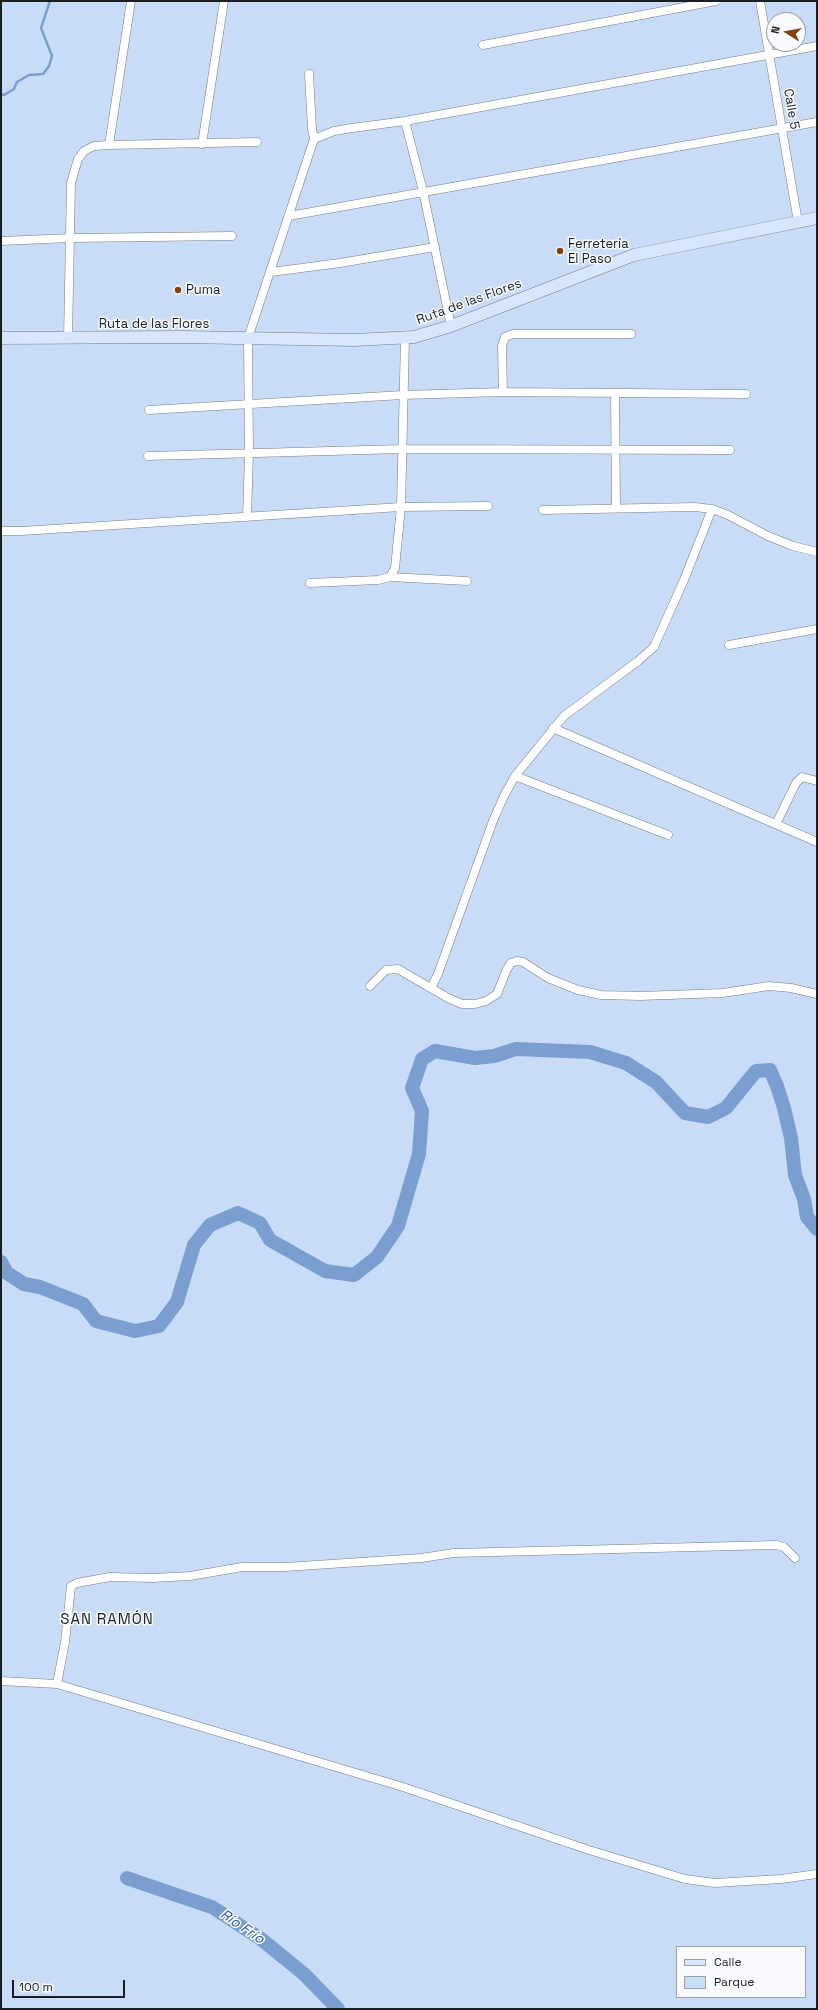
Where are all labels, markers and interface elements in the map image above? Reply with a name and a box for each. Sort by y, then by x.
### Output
north arrow [766,12,806,52]
text: N [768,25,783,35]
street label: Calle 5 [780,87,802,131]
place label: Ferretería El Paso [568,236,629,267]
marker: Ferretería El Paso [555,246,565,256]
street label: Ruta de las Flores [414,276,524,328]
place label: Puma [186,282,220,298]
marker: Puma [173,285,183,295]
street label: Ruta de las Flores [99,316,209,332]
district label: SAN RAMÓN [60,1611,154,1629]
water label: Río Frío [217,1906,267,1948]
legend [676,1946,806,1998]
text: Calle [714,1954,742,1970]
scale bar [14,1972,127,1998]
text: Parque [714,1974,754,1990]
text: 100 m [19,1979,53,1995]

